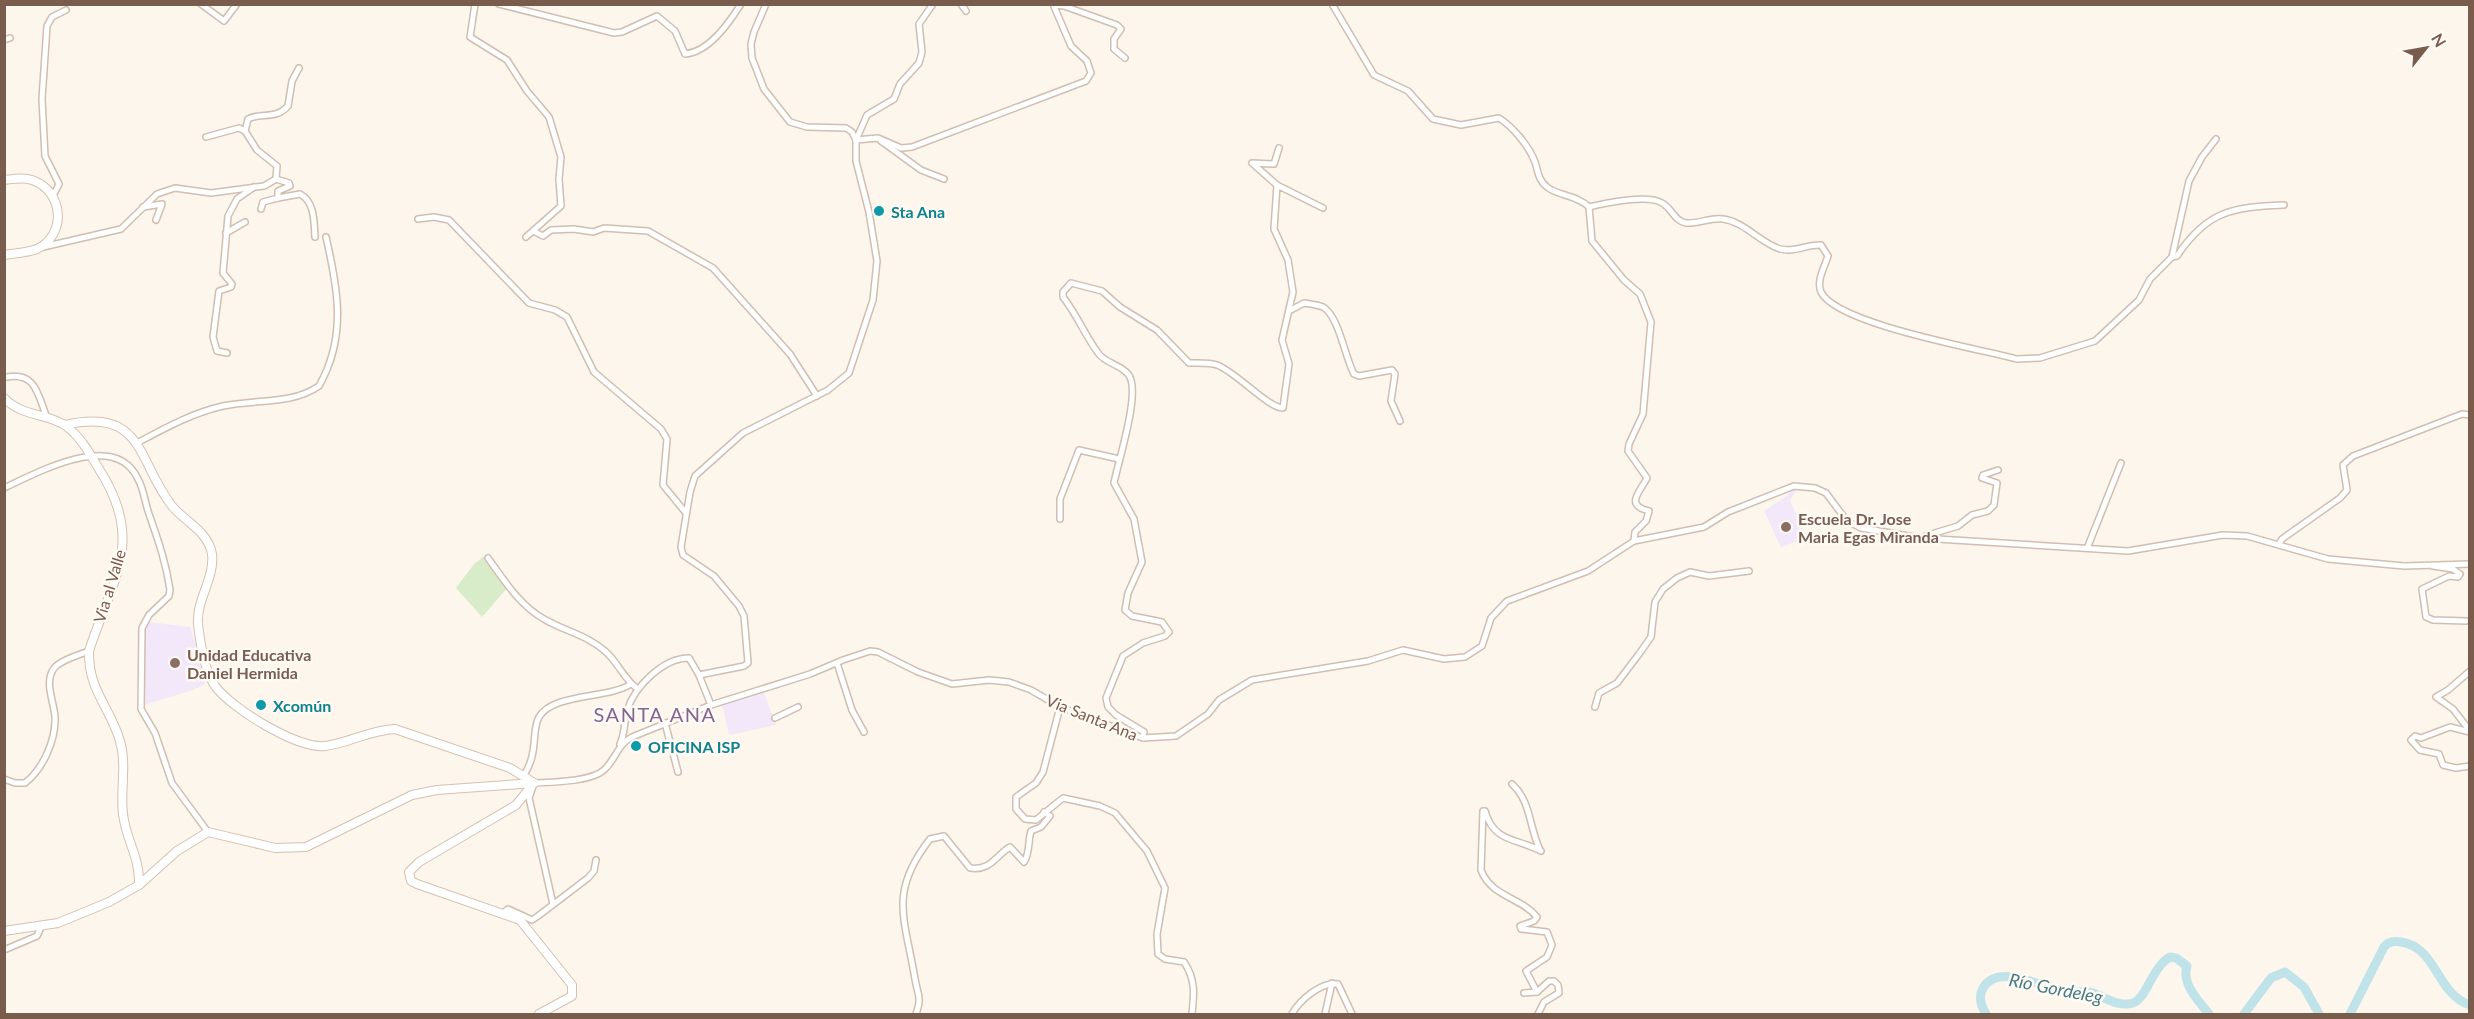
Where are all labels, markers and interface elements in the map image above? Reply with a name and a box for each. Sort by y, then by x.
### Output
north arrow [2396,18,2456,78]
text: N [2428,30,2451,50]
place label: Sta Ana [891,202,945,221]
marker: Sta Ana [872,204,886,218]
place label: Escuela Dr. Jose Maria Egas Miranda [1798,509,1939,546]
marker: Escuela Dr. Jose Maria Egas Miranda [1779,520,1793,534]
street label: Via al Valle [89,547,129,625]
place label: Unidad Educativa Daniel Hermida [187,645,311,682]
marker: Unidad Educativa Daniel Hermida [168,656,182,670]
street label: Via Santa Ana [1043,690,1141,744]
place label: Xcomún [273,696,331,715]
marker: Xcomún [254,698,268,712]
district label: SANTA ANA [594,702,716,726]
place label: OFICINA ISP [648,737,740,756]
marker: OFICINA ISP [629,739,643,753]
water label: Río Gordeleg [2007,968,2105,1008]

